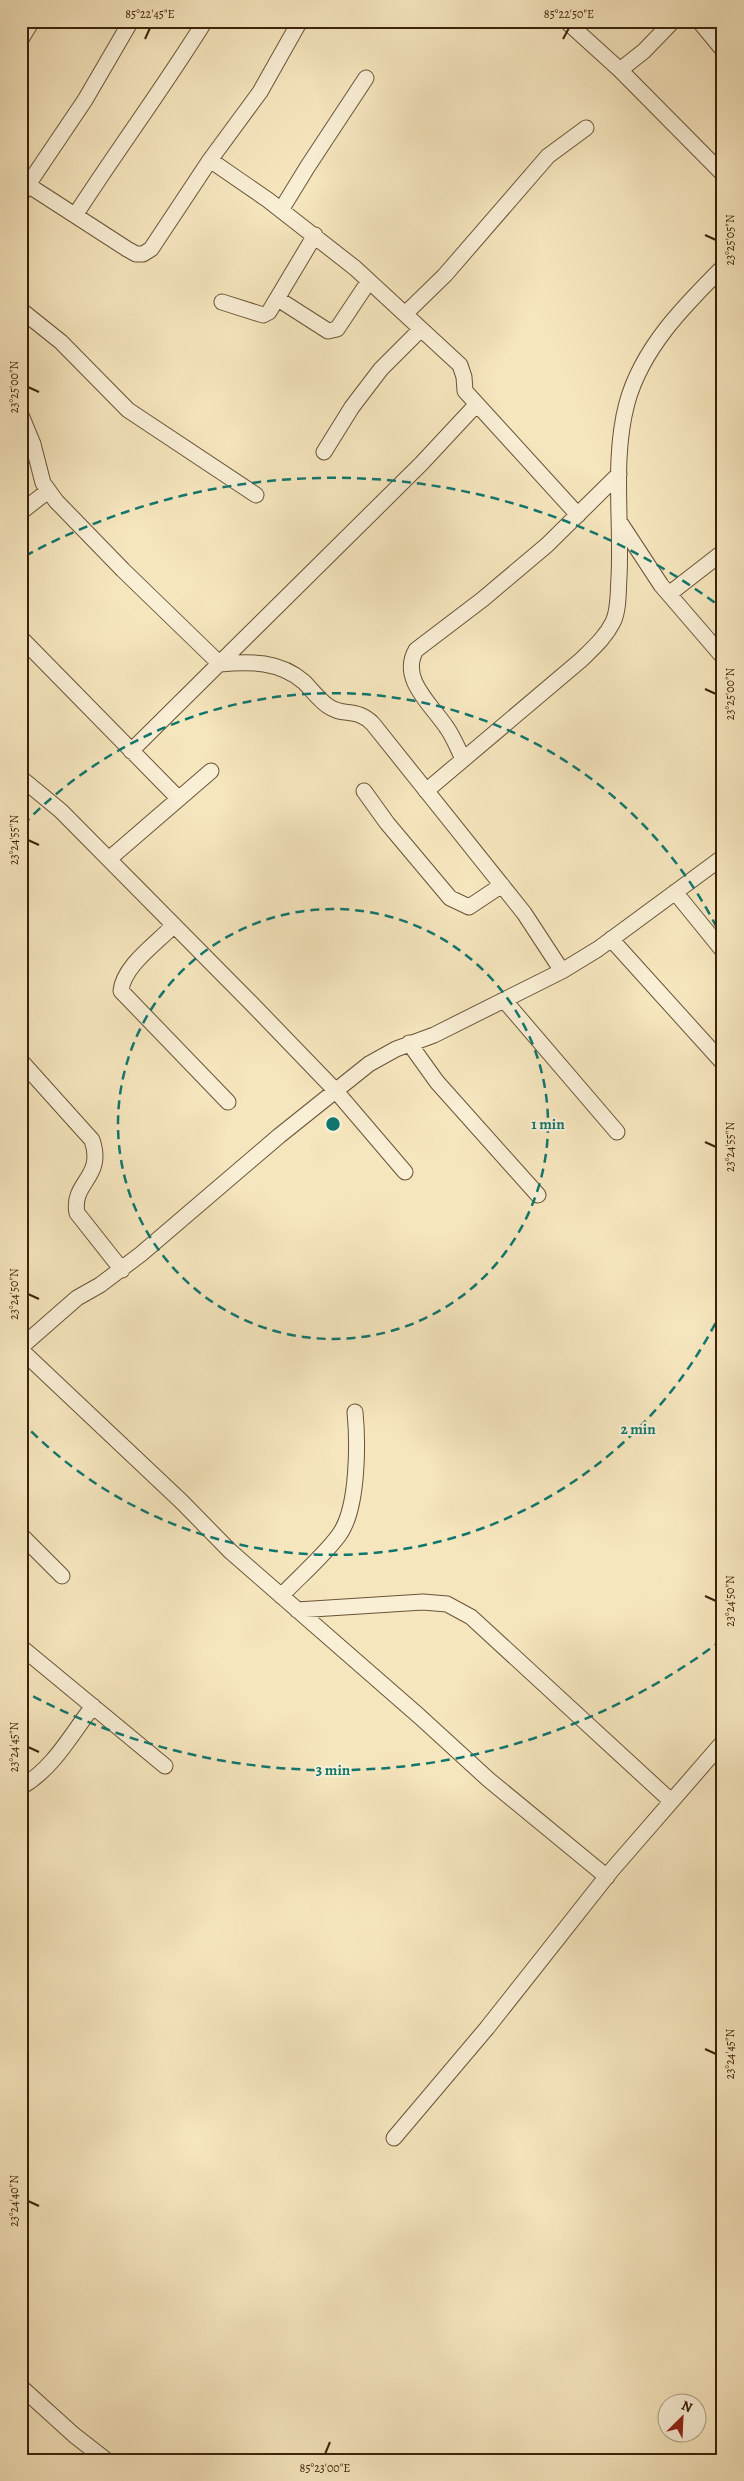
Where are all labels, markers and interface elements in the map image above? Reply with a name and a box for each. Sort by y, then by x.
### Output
text: 85°22'45"E [125,6,175,22]
text: 85°22'50"E [544,6,594,22]
text: 23°25'05"N [722,214,738,266]
text: 23°25'00"N [6,360,22,413]
text: 23°25'00"N [722,667,738,720]
text: 23°24'55"N [6,815,22,865]
text: 1 min [531,1114,565,1134]
centre of rings [324,1115,342,1133]
text: 23°24'55"N [722,1122,738,1172]
text: 23°24'50"N [6,1268,22,1320]
text: 2 min [620,1419,656,1439]
text: 23°24'50"N [722,1575,738,1627]
text: 23°24'45"N [6,1721,22,1772]
text: 3 min [316,1760,351,1780]
text: 23°24'45"N [722,2028,738,2079]
text: 23°24'40"N [6,2175,22,2227]
north arrow [656,2394,706,2444]
text: N [679,2396,696,2417]
text: 85°23'00"E [300,2460,350,2476]

